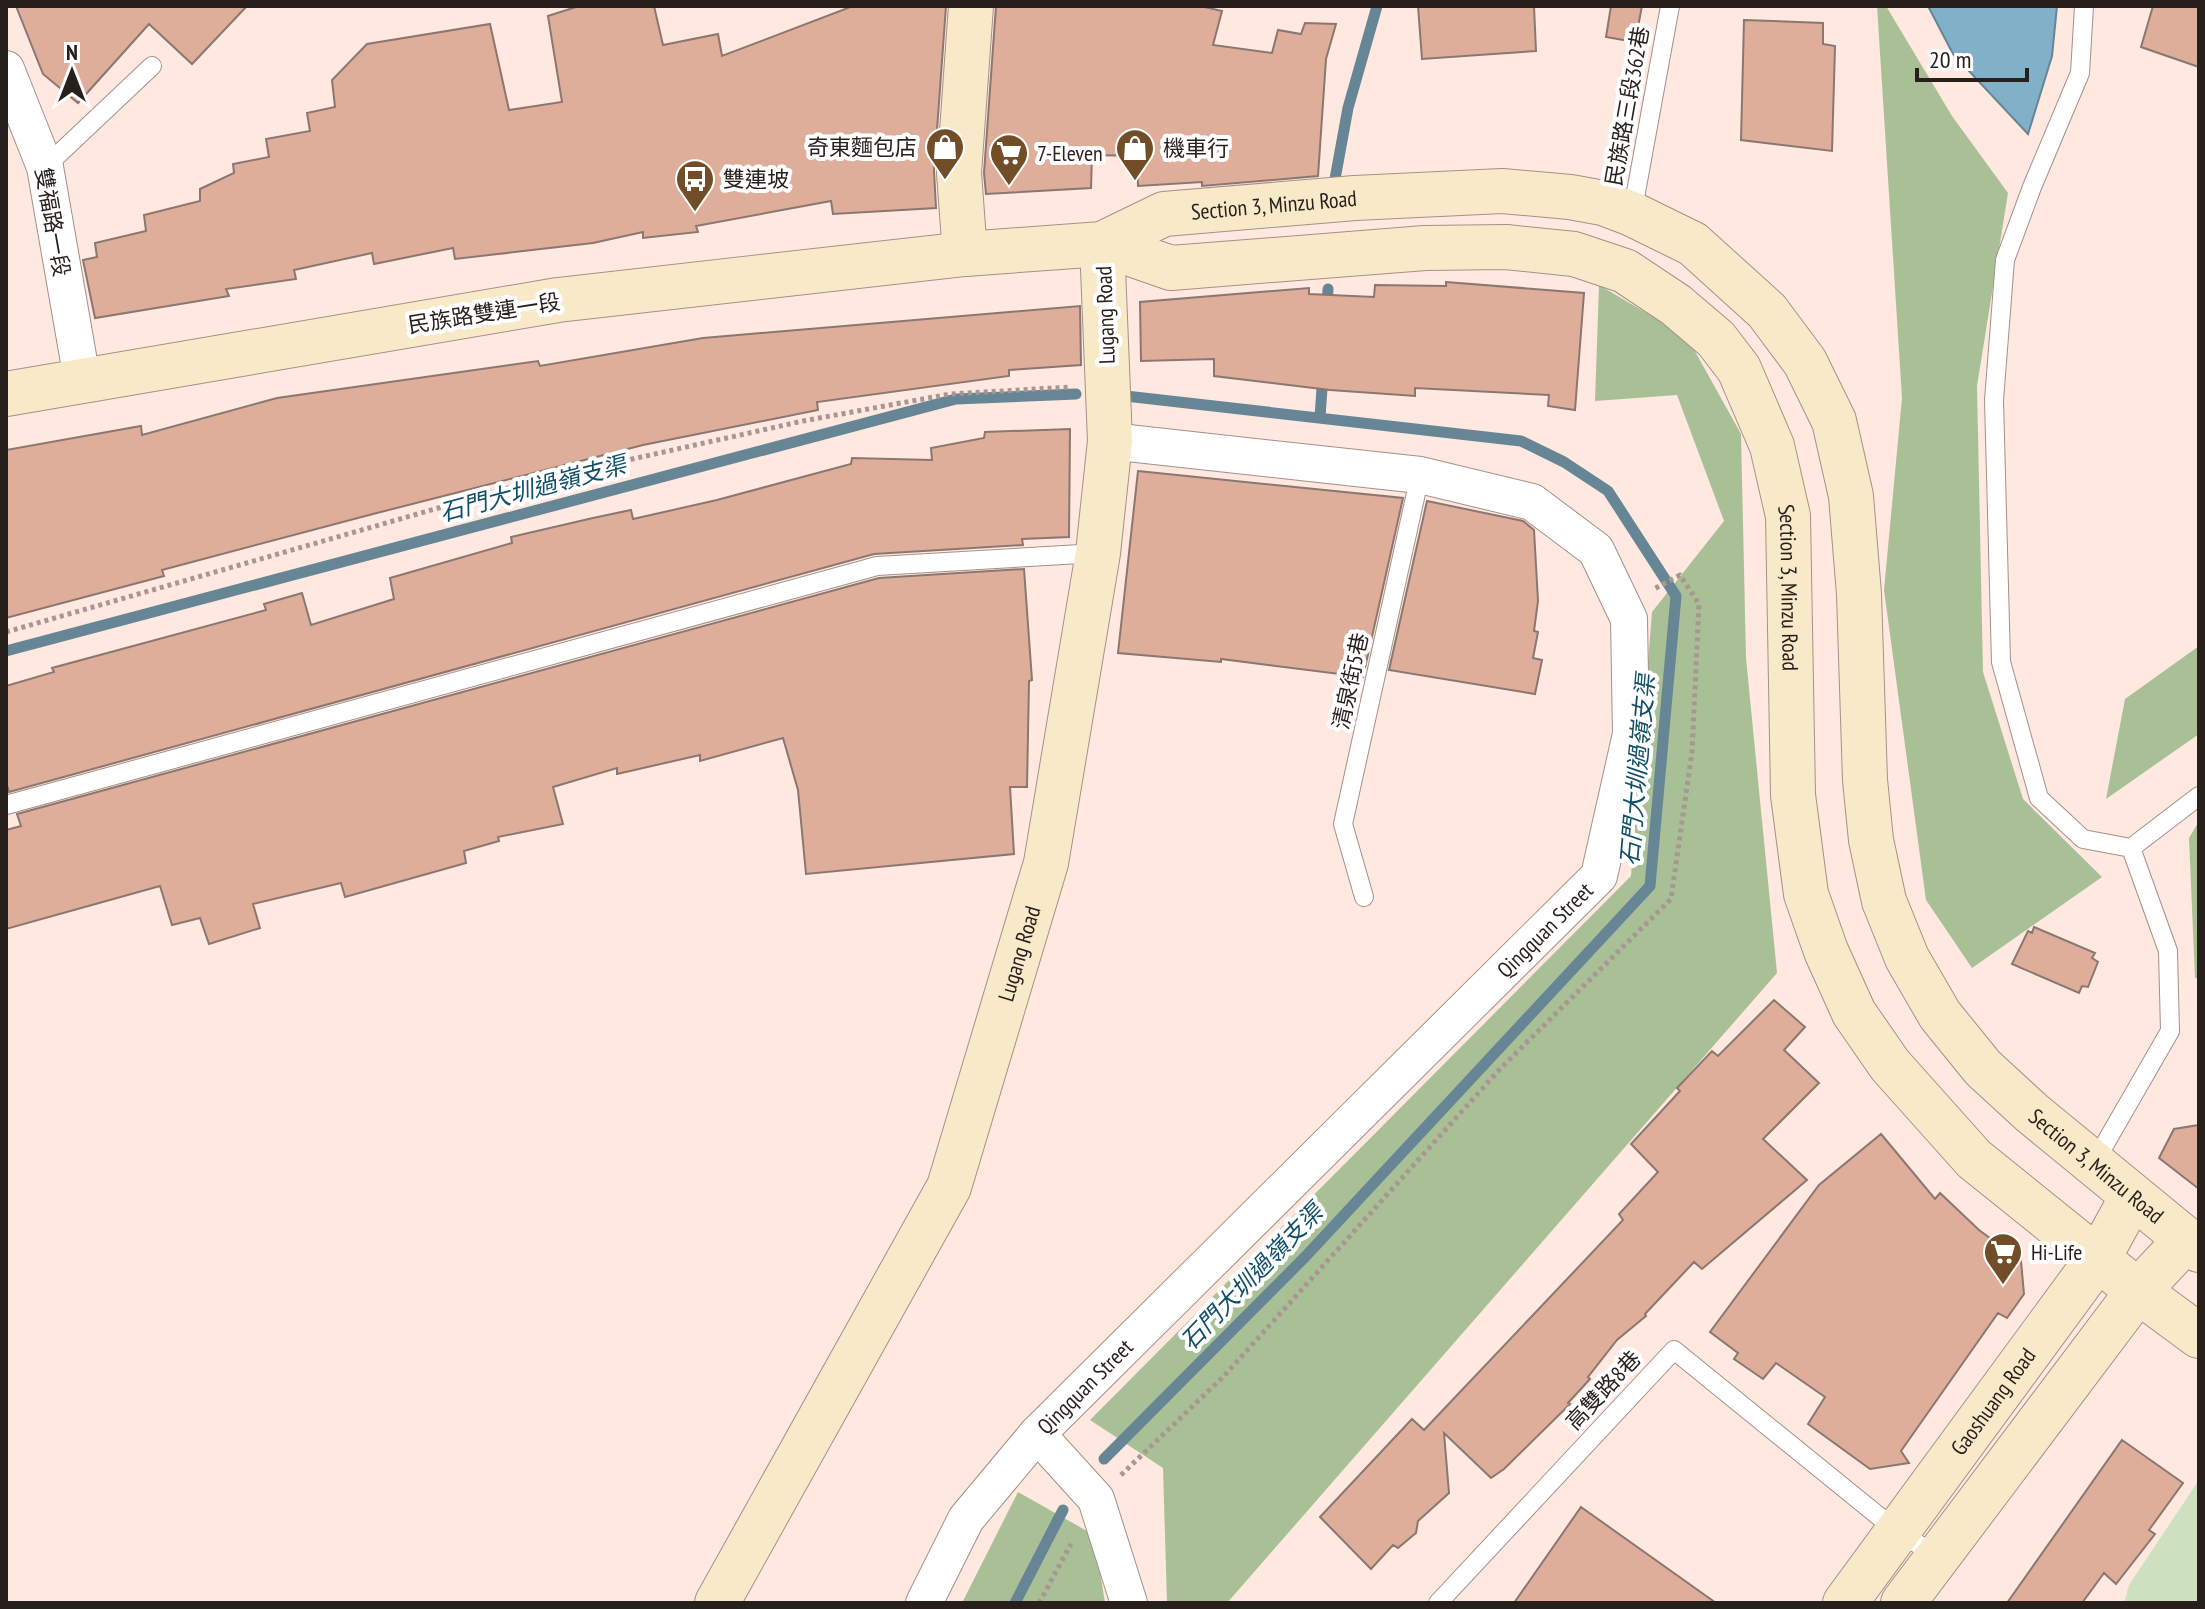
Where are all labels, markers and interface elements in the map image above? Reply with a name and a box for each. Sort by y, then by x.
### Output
street label: 民族路三段362巷 [1599,24,1655,188]
north arrow [32,32,112,112]
scale bar [1917,32,2027,82]
text: N [66,38,78,66]
text: 20 m [1929,44,1971,75]
shop icon: 奇東麵包店 [924,126,966,181]
shop icon: 機車行 [1114,127,1156,182]
supermarket icon: 7-Eleven [988,132,1030,187]
place label: 奇東麵包店 [807,133,917,161]
place label: 機車行 [1163,134,1229,162]
place label: 7-Eleven [1037,139,1103,167]
bus stop icon: 雙連坡 [674,158,716,213]
street label: 雙福路一段 [30,165,76,279]
place label: 雙連坡 [723,165,789,193]
street label: Section 3, Minzu Road [1190,184,1358,226]
street label: Lugang Road [1089,266,1121,364]
street label: 民族路雙連一段 [406,287,562,339]
water label: 石門大圳過嶺支渠 [436,448,633,528]
street label: Section 3, Minzu Road [1772,502,1805,671]
street label: 清泉街5巷 [1326,630,1374,732]
water label: 石門大圳過嶺支渠 [1614,670,1662,867]
street label: Qingquan Street [1491,876,1598,984]
street label: Lugang Road [991,903,1046,1005]
street label: Section 3, Minzu Road [2023,1102,2170,1229]
water label: 石門大圳過嶺支渠 [1174,1195,1332,1356]
supermarket icon: Hi-Life [1982,1231,2024,1286]
place label: Hi-Life [2031,1238,2082,1266]
street label: Qingquan Street [1031,1333,1139,1440]
street label: Gaoshuang Road [1944,1342,2042,1461]
street label: 高雙路8巷 [1559,1345,1647,1435]

